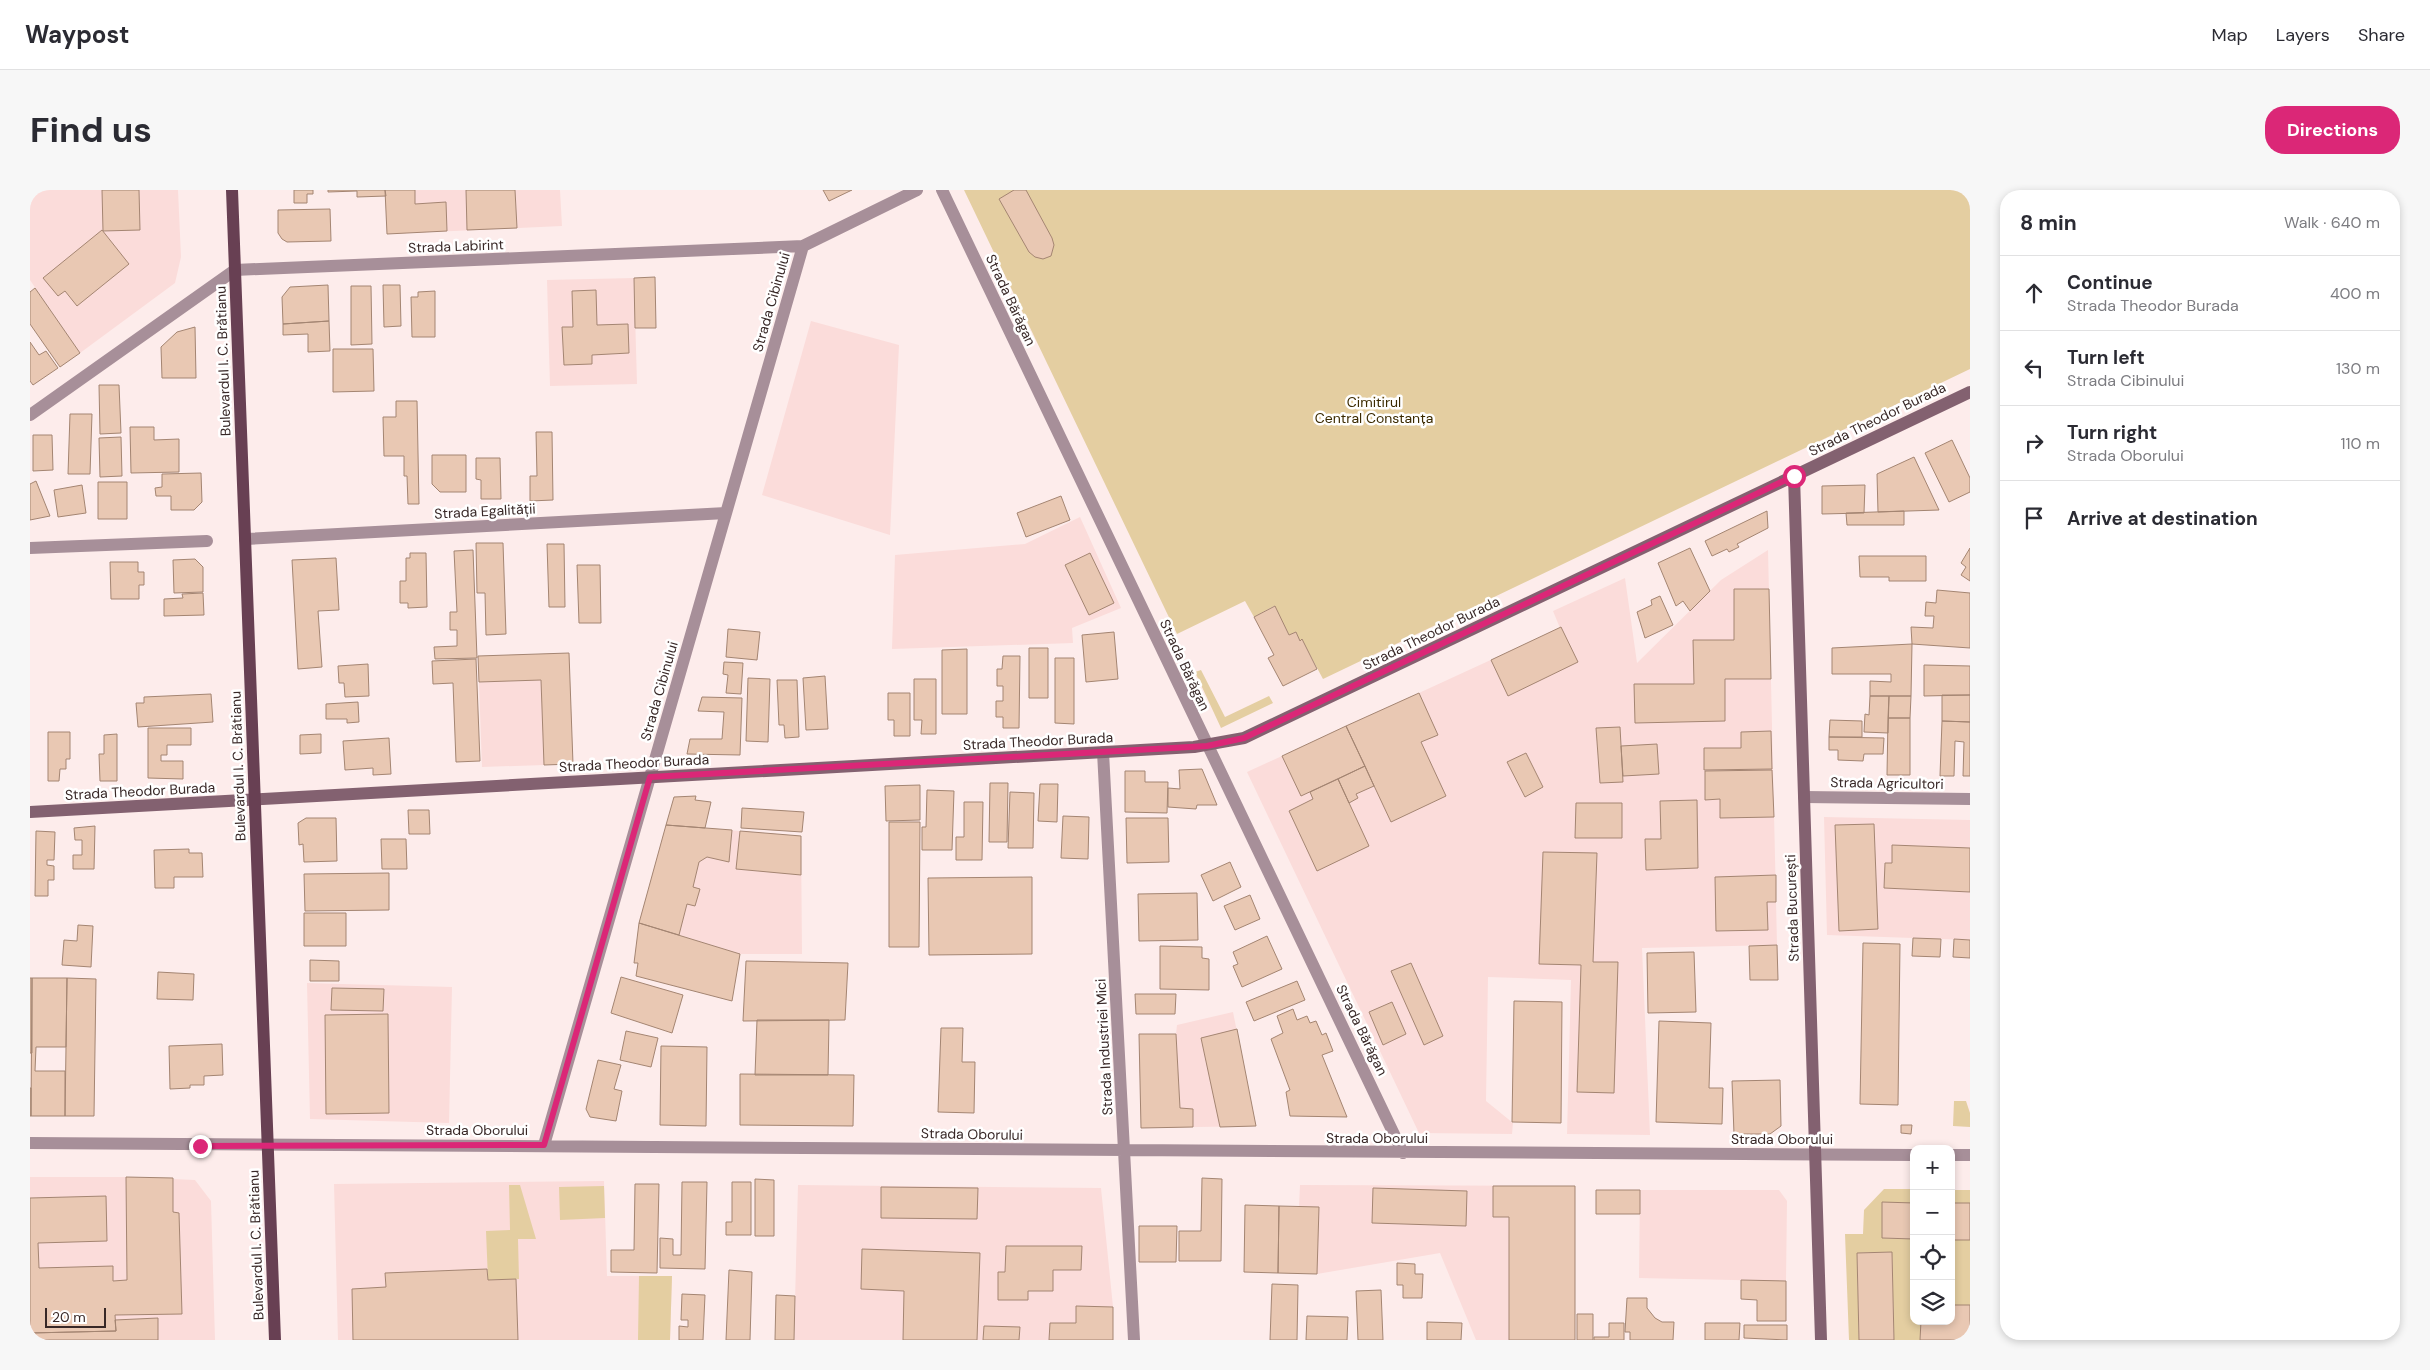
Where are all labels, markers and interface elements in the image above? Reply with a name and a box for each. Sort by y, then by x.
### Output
text: Waypost [25,19,129,50]
text: Map [2212,23,2248,47]
text: Layers [2276,23,2330,47]
text: Share [2358,23,2405,47]
button: Directions [2265,106,2400,154]
text: Find us [30,107,152,153]
text: 8 min [2020,209,2077,237]
text: Walk · 640 m [2284,212,2380,233]
street label: Strada Labirint [408,235,504,257]
street label: Strada Cibinului [748,250,794,354]
street label: Strada Bărăgan [982,251,1040,349]
text: Continue [2067,270,2153,295]
icon: ahead [2020,279,2048,307]
text: 400 m [2330,283,2380,304]
street label: Bulevardul I. C. Brătianu [211,286,235,436]
text: Strada Theodor Burada [2067,295,2239,316]
text: Turn left [2067,345,2145,370]
icon: left [2020,354,2048,382]
text: 130 m [2336,358,2380,379]
text: Strada Cibinului [2067,370,2184,391]
street label: Strada Theodor Burada [1805,378,1949,460]
park label: Cimitirul Central Constanța [1315,393,1433,427]
text: Turn right [2067,420,2157,445]
icon: right [2020,429,2048,457]
text: 110 m [2341,433,2380,454]
text: Strada Oborului [2067,445,2184,466]
route start [1783,465,1806,488]
street label: Strada Egalității [434,499,536,523]
icon: arrive [2020,504,2048,532]
text: Arrive at destination [2067,506,2258,531]
street label: Strada Theodor Burada [1359,592,1503,674]
street label: Strada Bărăgan [1156,616,1214,714]
street label: Strada Cibinului [636,639,682,743]
street label: Bulevardul I. C. Brătianu [226,691,250,841]
street label: Strada Theodor Burada [962,728,1114,754]
street label: Strada Theodor Burada [558,750,710,776]
street label: Strada Agricultori [1830,773,1944,793]
street label: Strada Theodor Burada [64,778,216,804]
street label: Strada București [1781,854,1803,962]
street label: Strada Industriei Mici [1091,978,1117,1116]
street label: Strada Bărăgan [1332,982,1392,1078]
street label: Strada Oborului [426,1121,528,1139]
street label: Strada Oborului [921,1124,1023,1144]
street label: Strada Oborului [1326,1129,1428,1147]
street label: Strada Oborului [1731,1130,1833,1148]
route end [189,1135,212,1158]
map controls [1910,1145,1955,1325]
button: + [1910,1145,1955,1190]
street label: Bulevardul I. C. Brătianu [244,1170,268,1320]
button: − [1910,1190,1955,1235]
button: locate [1910,1235,1955,1280]
button: layers [1910,1280,1955,1325]
scale bar [45,1305,106,1328]
text: 20 m [52,1308,86,1326]

